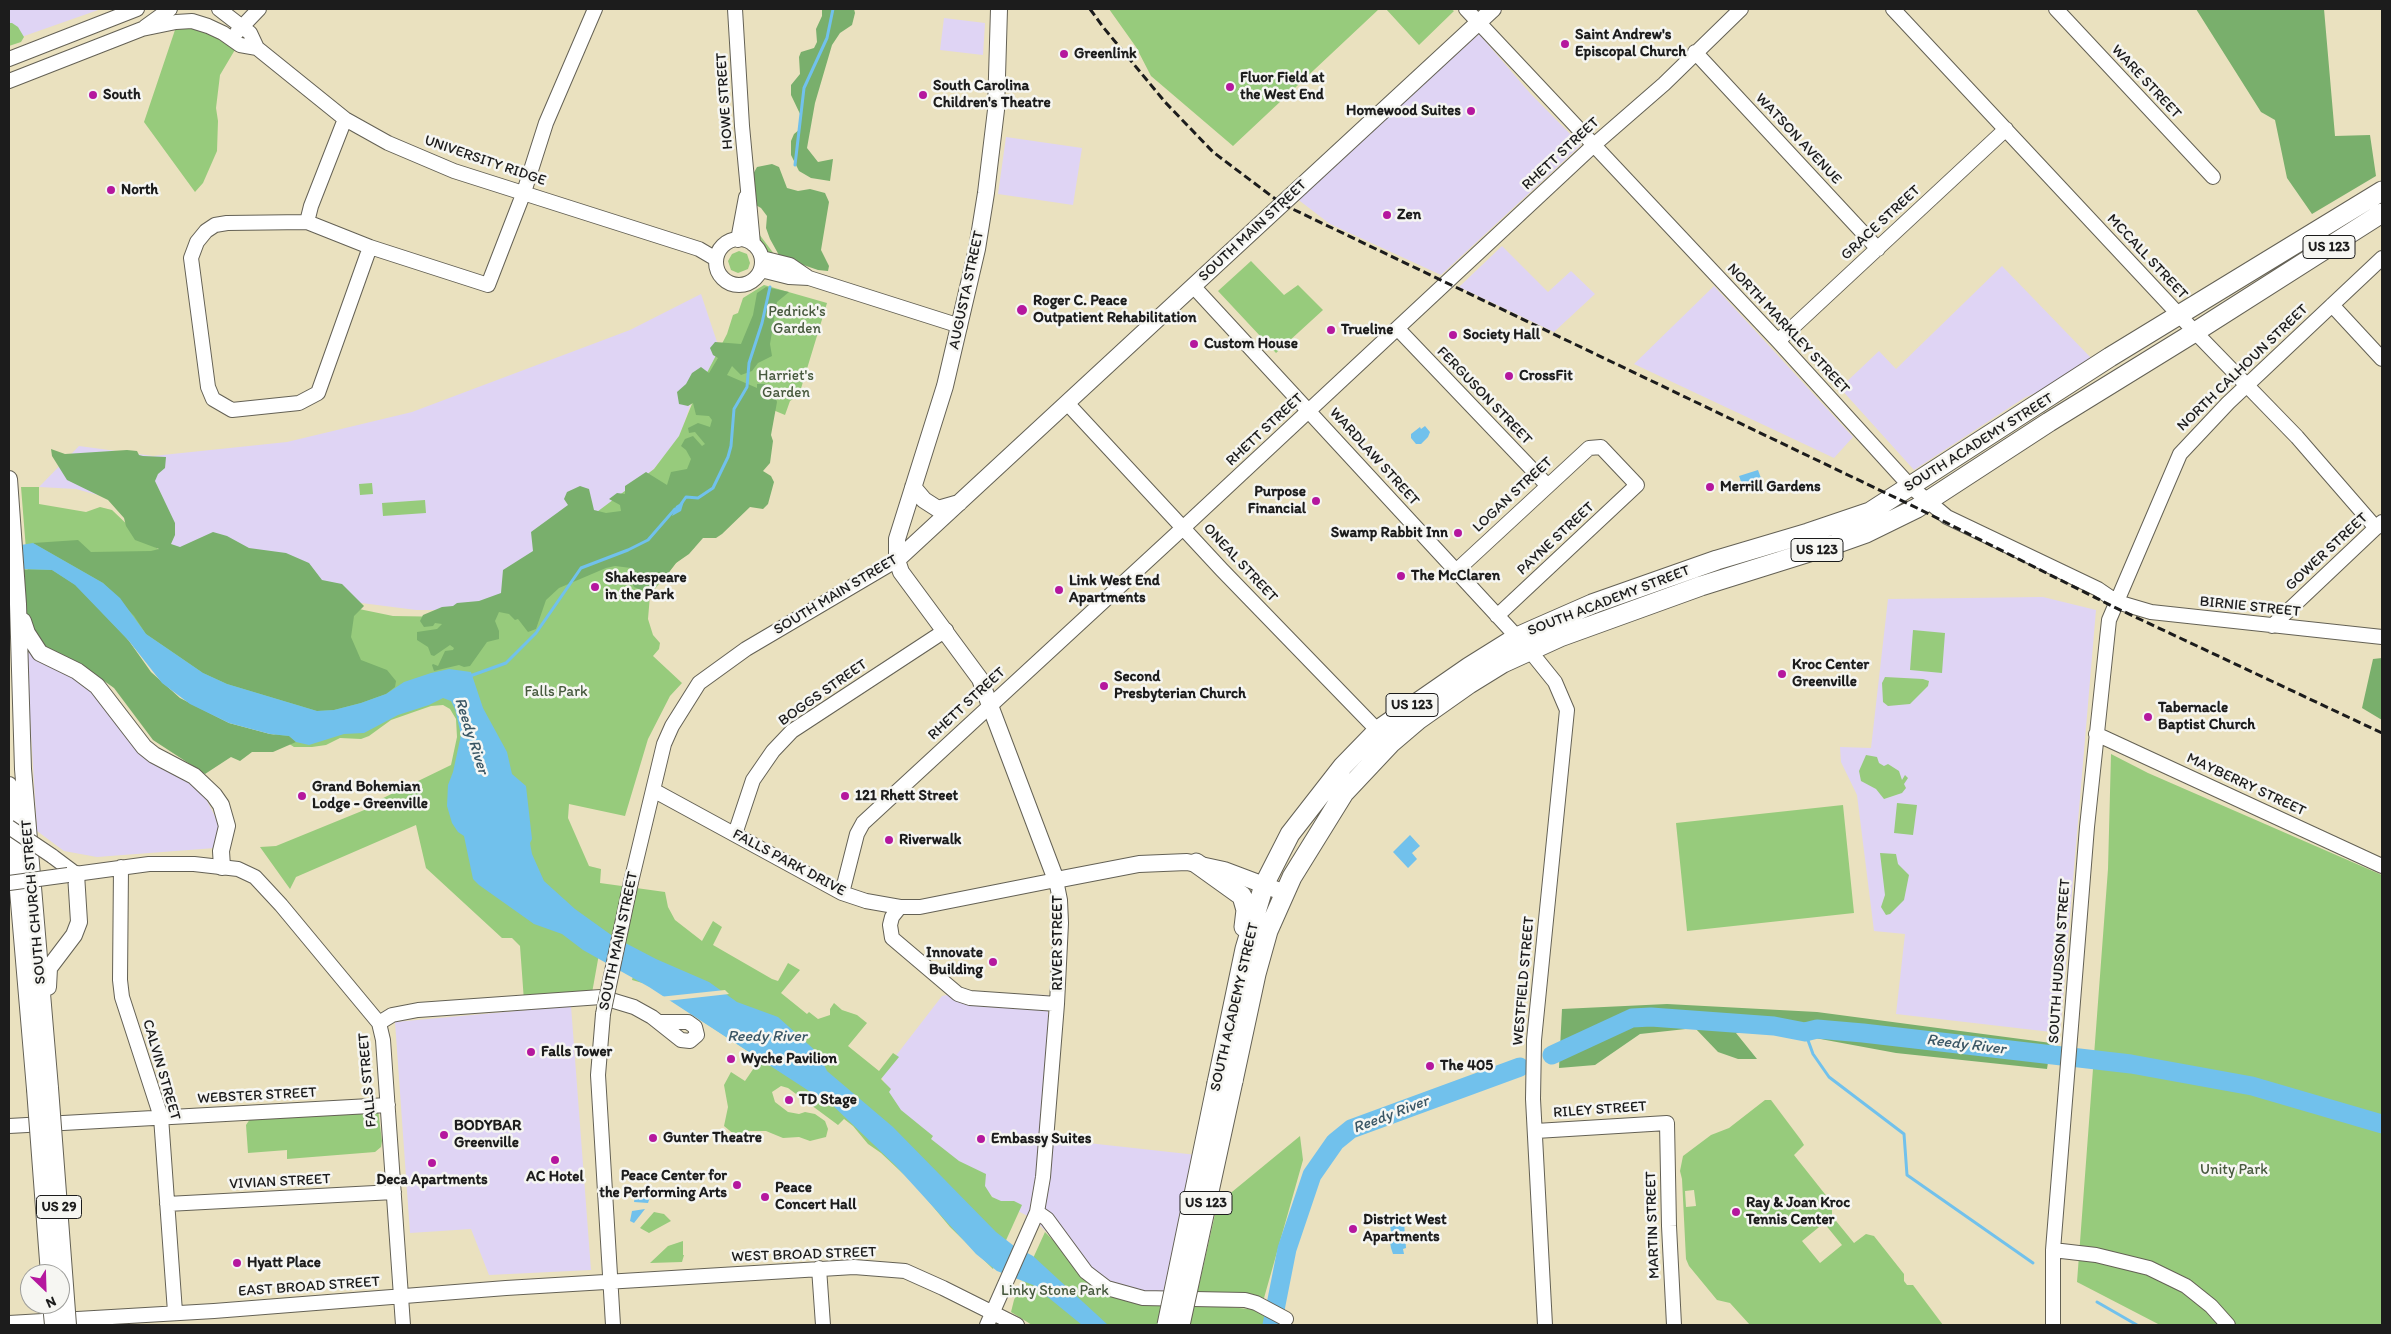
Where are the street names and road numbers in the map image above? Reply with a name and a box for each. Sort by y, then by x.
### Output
street label: WARE STREET [2107,41,2185,123]
street label: HOWE STREET [713,52,737,150]
street label: WATSON AVENUE [1751,90,1845,188]
street label: RHETT STREET [1519,114,1603,194]
street label: UNIVERSITY RIDGE [422,132,548,190]
street label: SOUTH MAIN STREET [1195,176,1311,286]
street label: GRACE STREET [1838,182,1924,264]
street label: MCCALL STREET [2103,210,2191,304]
street label: AUGUSTA STREET [946,229,988,351]
road number: US 123 [2303,236,2355,258]
street label: NORTH MARKLEY STREET [1723,260,1853,398]
street label: NORTH CALHOUN STREET [2174,301,2312,435]
street label: FERGUSON STREET [1433,343,1535,449]
street label: RHETT STREET [1223,390,1307,470]
street label: SOUTH ACADEMY STREET [1901,390,2057,496]
street label: WARDLAW STREET [1325,404,1423,510]
street label: LOGAN STREET [1469,453,1557,537]
street label: PAYNE STREET [1514,499,1598,579]
street label: GOWER STREET [2282,509,2372,595]
street label: ONEAL STREET [1199,520,1281,606]
road number: US 123 [1791,538,1843,562]
street label: SOUTH MAIN STREET [771,551,901,639]
street label: SOUTH ACADEMY STREET [1525,562,1693,640]
street label: BIRNIE STREET [2199,593,2301,621]
street label: BOGGS STREET [775,656,871,730]
street label: RHETT STREET [925,664,1009,744]
road number: US 123 [1386,694,1438,716]
street label: MAYBERRY STREET [2183,749,2309,821]
street label: SOUTH CHURCH STREET [18,819,50,985]
street label: FALLS PARK DRIVE [729,826,849,900]
street label: SOUTH MAIN STREET [595,870,643,1012]
street label: SOUTH HUDSON STREET [2045,878,2075,1044]
street label: RIVER STREET [1049,895,1067,991]
street label: WESTFIELD STREET [1509,916,1539,1046]
street label: SOUTH ACADEMY STREET [1207,921,1263,1093]
street label: CALVIN STREET [138,1017,184,1123]
street label: FALLS STREET [355,1032,381,1128]
street label: WEBSTER STREET [197,1084,317,1108]
street label: RILEY STREET [1553,1098,1647,1122]
street label: VIVIAN STREET [229,1170,331,1194]
street label: MARTIN STREET [1642,1171,1664,1279]
road number: US 123 [1180,1192,1232,1214]
road number: US 29 [36,1196,82,1218]
street label: WEST BROAD STREET [731,1243,877,1267]
street label: EAST BROAD STREET [238,1273,380,1301]

